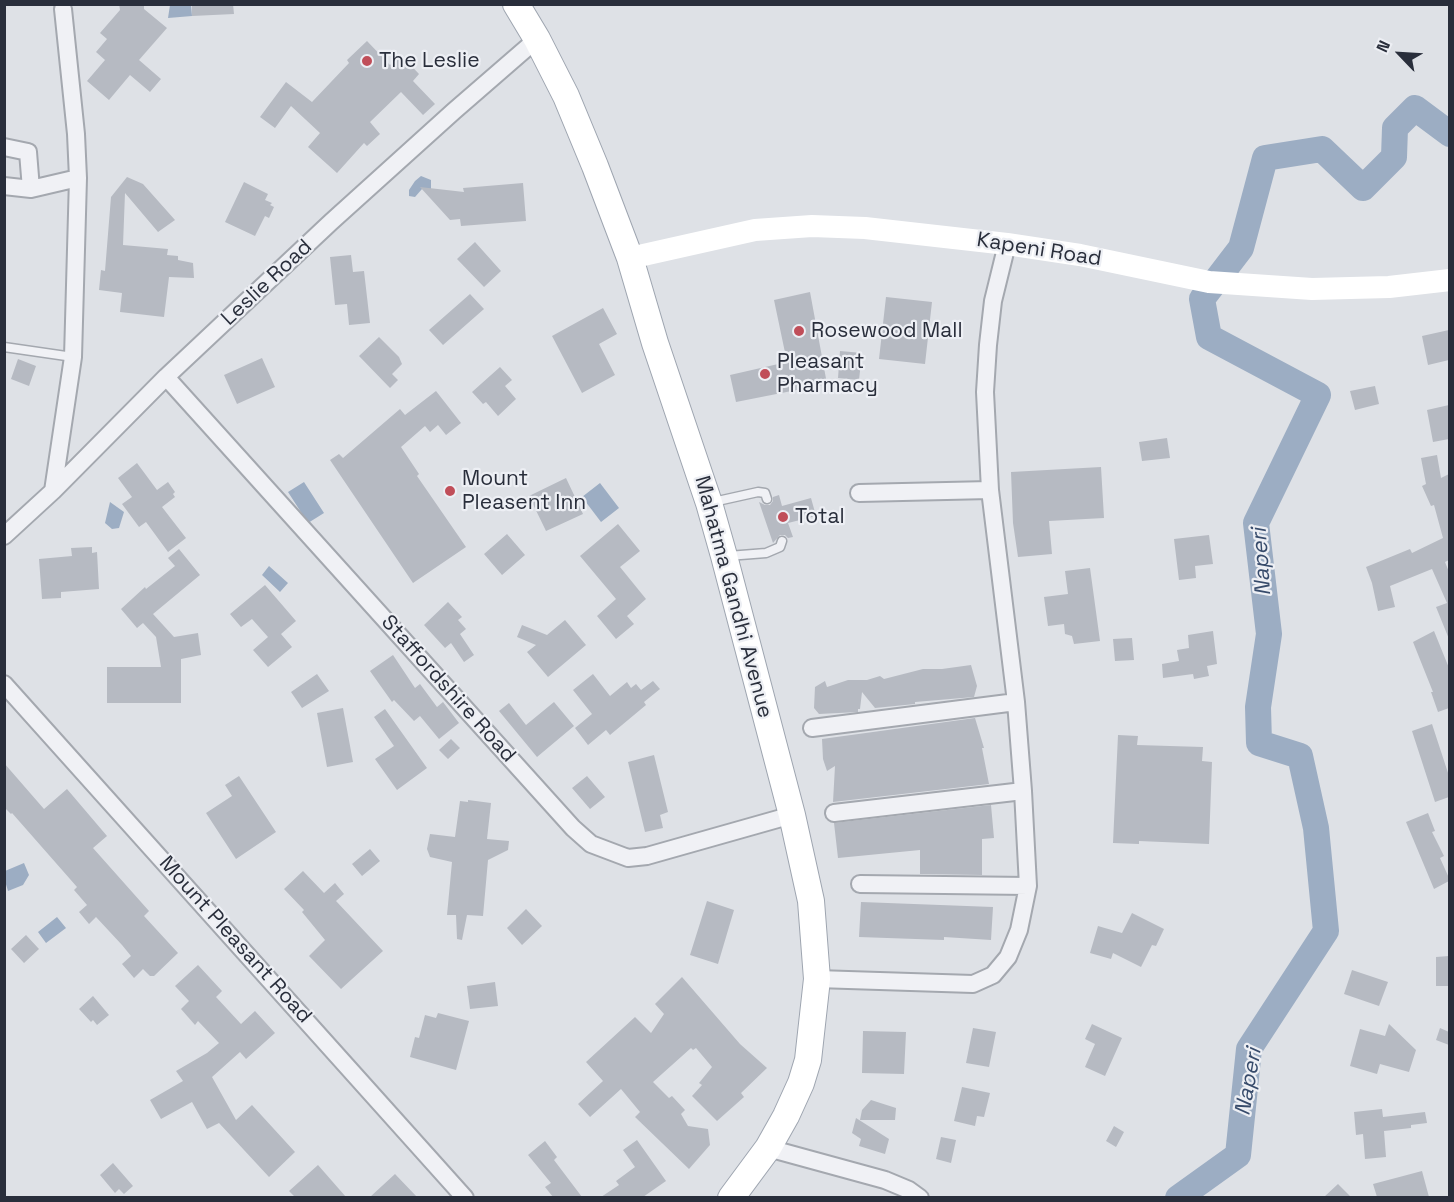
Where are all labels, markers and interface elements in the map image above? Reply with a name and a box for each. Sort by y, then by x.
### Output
north arrow [1370,24,1430,84]
text: N [1371,37,1395,55]
place label: The Leslie [379,48,480,74]
marker: The Leslie [360,54,374,68]
street label: Kapeni Road [975,228,1103,272]
street label: Leslie Road [217,235,317,331]
place label: Rosewood Mall [811,318,963,344]
marker: Rosewood Mall [792,324,806,338]
place label: Pleasant Pharmacy [777,349,878,399]
marker: Pleasant Pharmacy [758,367,772,381]
place label: Mount Pleasent Inn [462,466,586,516]
street label: Mahatma Gandhi Avenue [689,473,777,721]
marker: Mount Pleasent Inn [443,484,457,498]
place label: Total [795,504,845,530]
marker: Total [776,510,790,524]
water label: Naperi [1246,527,1278,597]
street label: Staffordshire Road [375,610,521,768]
street label: Mount Pleasant Road [153,851,317,1029]
water label: Naperi [1230,1046,1268,1118]

